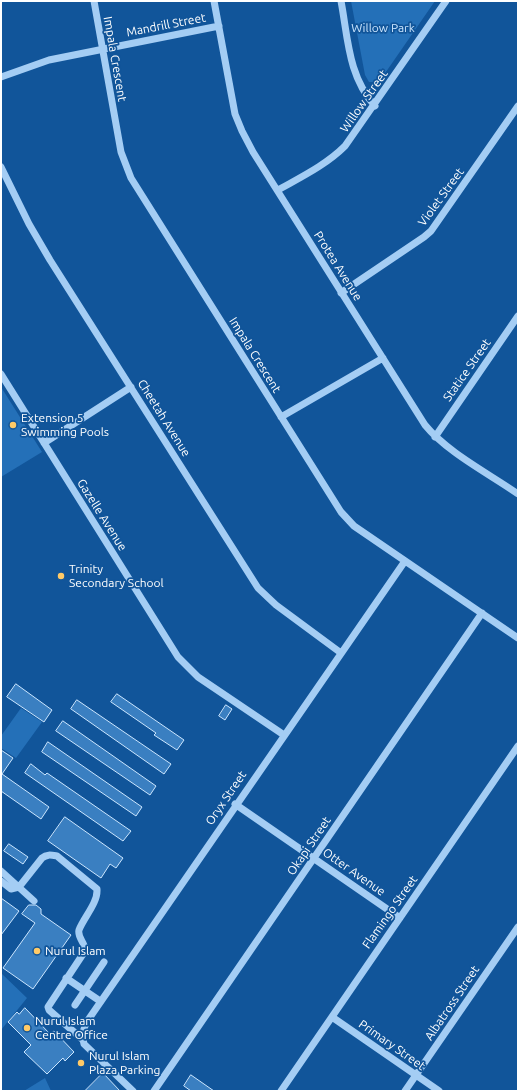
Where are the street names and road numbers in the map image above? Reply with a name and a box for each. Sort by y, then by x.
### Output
street label: Mandrill Street [125,10,207,40]
street label: Impala Crescent [100,15,130,103]
street label: Willow Street [337,67,391,135]
street label: Violet Street [415,165,467,229]
street label: Protea Avenue [311,229,365,303]
street label: Impala Crescent [226,315,284,395]
street label: Statice Street [440,336,494,404]
street label: Cheetah Avenue [134,377,194,459]
street label: Gazelle Avenue [74,476,130,554]
street label: Oryx Street [203,768,249,828]
street label: Okapi Street [284,814,334,878]
street label: Otter Avenue [320,845,388,899]
street label: Flamingo Street [359,873,421,951]
street label: Albatross Street [422,963,482,1043]
street label: Primary Street [356,1017,428,1073]

